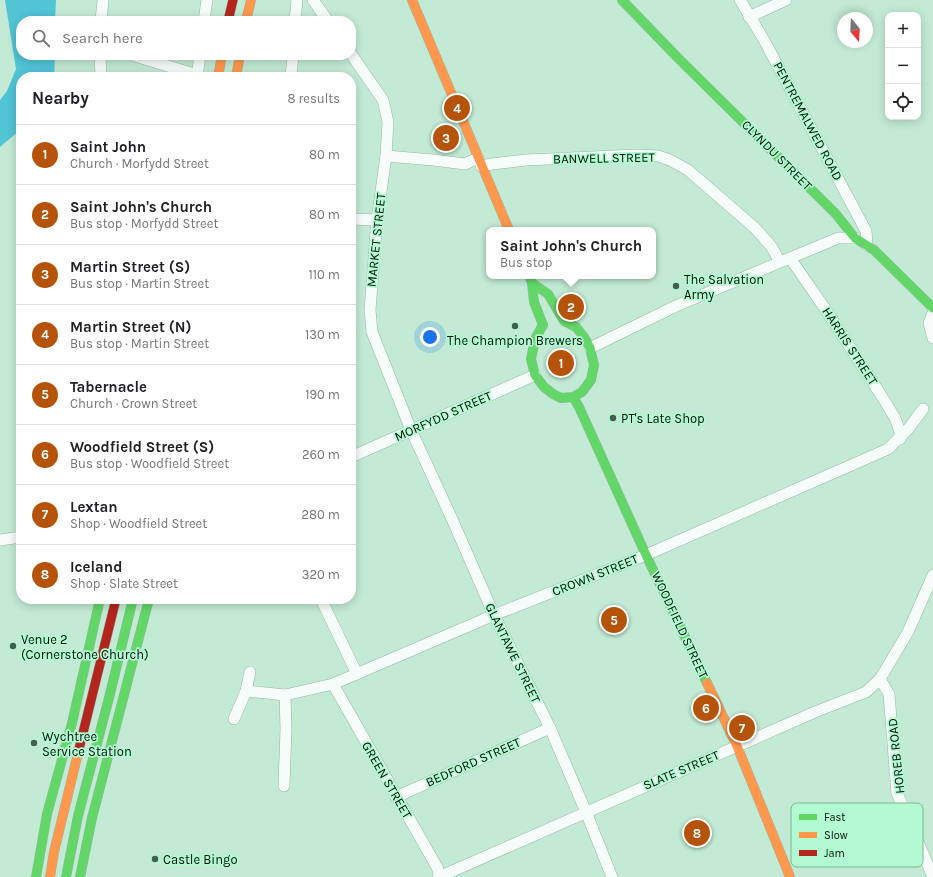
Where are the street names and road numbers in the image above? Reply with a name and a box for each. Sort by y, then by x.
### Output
street label: PENTREMALWED ROAD [770,59,846,183]
street label: CLYNDU STREET [739,117,815,193]
street label: BANWELL STREET [553,150,656,166]
street label: MARKET STREET [364,192,388,288]
street label: HARRIS STREET [819,304,881,388]
street label: MORFYDD STREET [392,388,494,444]
street label: CROWN STREET [550,551,641,599]
street label: WOODFIELD STREET [649,569,712,681]
street label: GLANTAWE STREET [482,601,544,706]
street label: HOREB ROAD [885,717,907,795]
street label: BEDFORD STREET [423,734,523,790]
street label: GREEN STREET [359,739,415,822]
street label: SLATE STREET [641,747,722,793]

